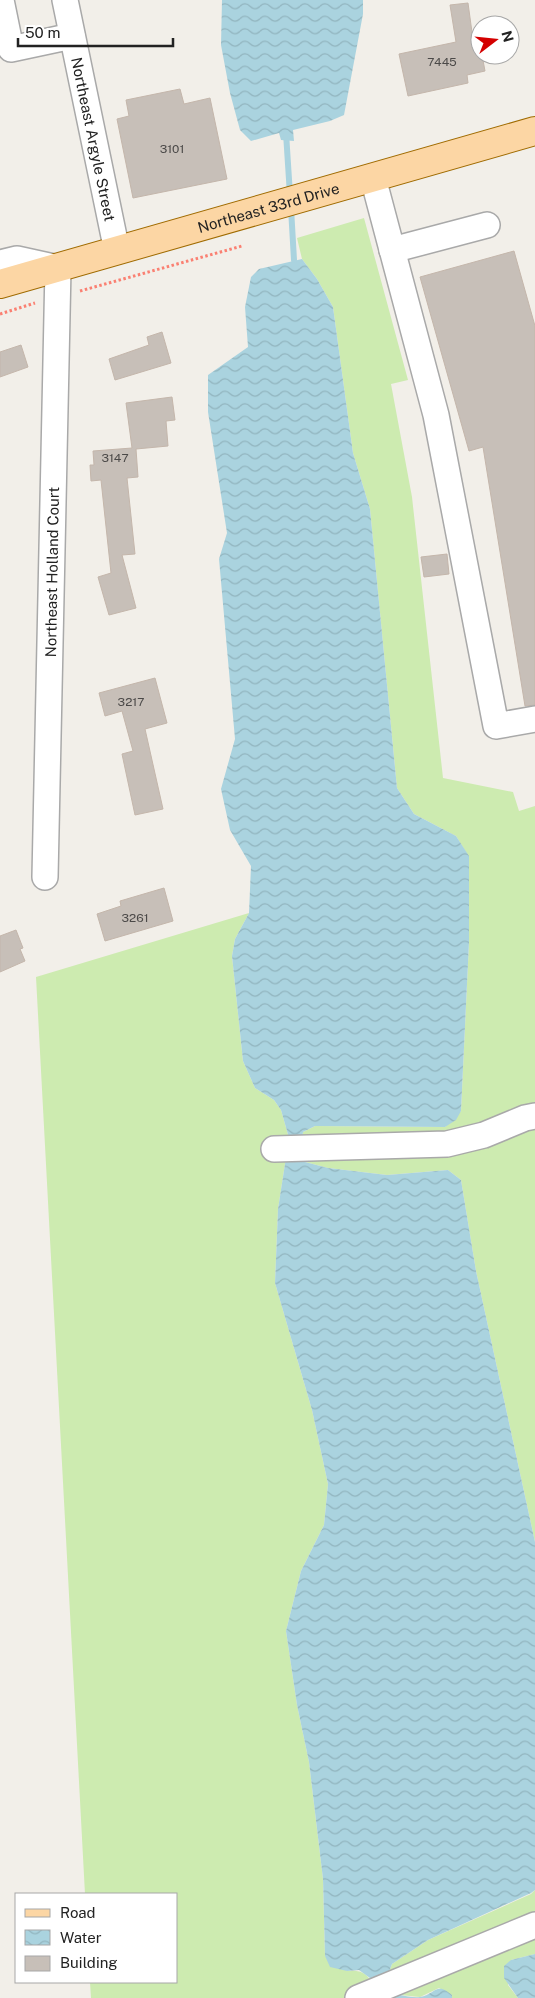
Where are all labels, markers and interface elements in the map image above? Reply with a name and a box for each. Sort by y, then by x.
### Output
scale bar [18,15,172,47]
north arrow [470,15,520,65]
text: 50 m [25,24,60,41]
text: N [498,29,517,44]
street label: Northeast Argyle Street [69,55,119,223]
house number: 7445 [427,55,457,69]
house number: 3101 [160,142,184,156]
street label: Northeast 33rd Drive [195,179,341,236]
house number: 3147 [101,451,129,465]
street label: Northeast Holland Court [42,486,62,657]
house number: 3217 [118,695,144,709]
house number: 3261 [121,911,149,925]
legend [15,1893,178,1983]
text: Road [60,1904,96,1921]
text: Water [60,1929,102,1946]
text: Building [60,1954,118,1971]

